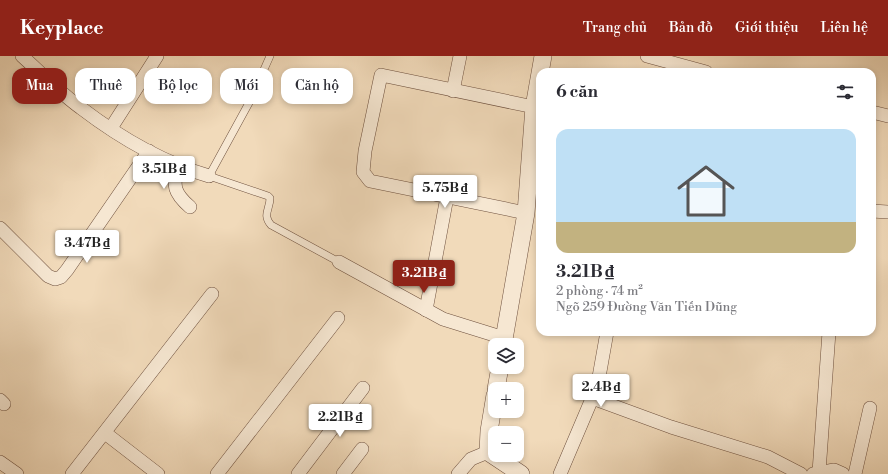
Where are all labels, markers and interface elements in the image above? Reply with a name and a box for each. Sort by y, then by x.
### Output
text: Keyplace [20,16,104,40]
text: Trang chủ [583,19,647,37]
text: Bản đồ [669,19,713,37]
text: Giới thiệu [735,19,798,37]
text: Liên hệ [820,19,868,37]
chip: Mua [12,68,67,104]
chip: Thuê [75,68,136,104]
chip: Bộ lọc [144,68,212,104]
chip: Mới [220,68,273,104]
chip: Căn hộ [281,68,353,104]
text: 6 căn [556,81,598,103]
icon: filters [834,81,856,103]
icon: home [670,155,742,227]
pin: 3.51B ₫ [127,156,201,190]
text: 3.51B ₫ [142,161,186,177]
pin: 5.75B ₫ [408,175,482,209]
text: 5.75B ₫ [422,180,468,196]
pin: 3.47B ₫ [50,230,124,264]
text: 3.47B ₫ [64,235,110,251]
pin: 3.21B ₫ [387,260,461,294]
text: 3.21B ₫ [556,261,614,283]
text: 3.21B ₫ [402,265,446,281]
text: 2 phòng · 74 m² [556,283,643,299]
text: Ngõ 259 Đường Văn Tiến Dũng [556,299,737,315]
map controls [488,338,524,462]
button: layers [488,338,524,374]
pin: 2.4B ₫ [568,374,634,408]
text: 2.4B ₫ [582,379,620,395]
button: + [488,382,524,418]
pin: 2.21B ₫ [303,404,377,438]
text: 2.21B ₫ [318,409,362,425]
button: − [488,426,524,462]

